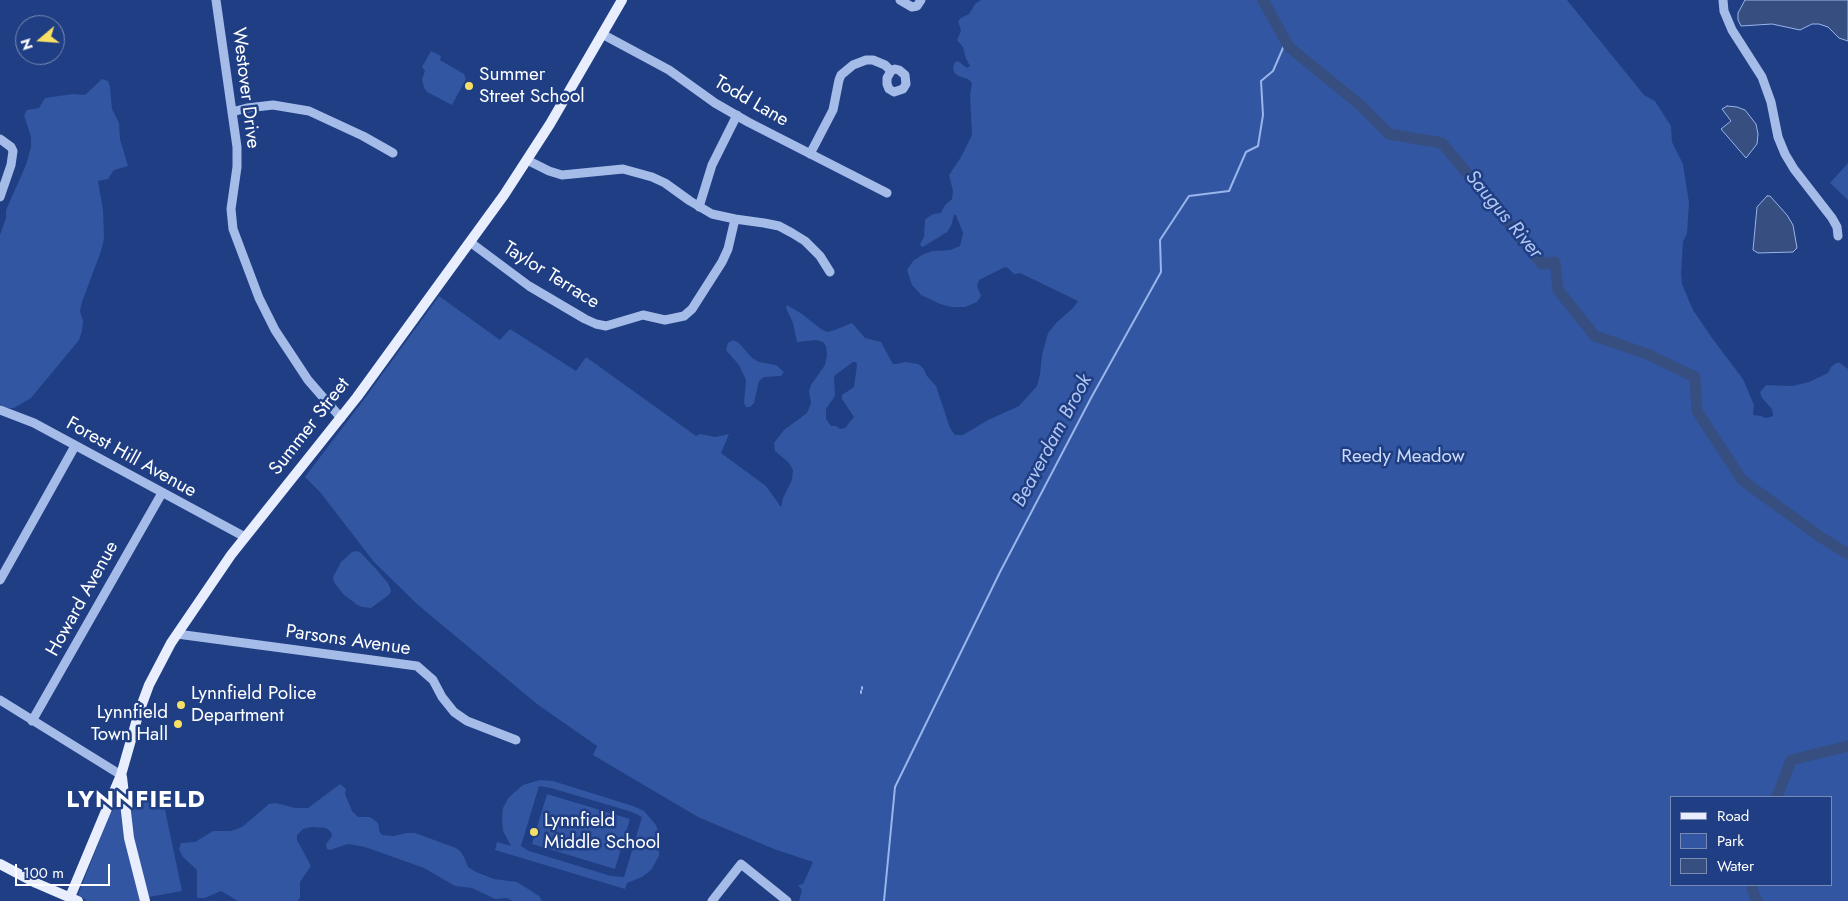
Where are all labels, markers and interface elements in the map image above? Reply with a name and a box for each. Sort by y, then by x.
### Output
north arrow [15,15,65,65]
street label: Westover Drive [226,26,264,150]
text: N [15,36,38,53]
place label: Summer Street School [479,64,585,108]
street label: Todd Lane [710,72,792,132]
marker: Summer Street School [463,80,475,92]
water label: Saugus River [1459,166,1547,264]
street label: Taylor Terrace [499,237,603,315]
water label: Beaverdam Brook [1008,371,1098,511]
street label: Summer Street [265,374,355,480]
street label: Forest Hill Avenue [62,413,200,503]
park label: Reedy Meadow [1341,446,1465,468]
street label: Howard Avenue [42,538,124,660]
street label: Parsons Avenue [284,621,412,661]
place label: Lynnfield Police Department [191,683,316,727]
marker: Lynnfield Police Department [175,699,187,711]
place label: Lynnfield Town Hall [91,702,168,746]
marker: Lynnfield Town Hall [172,718,184,730]
district label: LYNNFIELD [65,787,207,815]
legend [1670,796,1833,886]
text: Road [1717,805,1749,827]
place label: Lynnfield Middle School [544,810,660,854]
marker: Lynnfield Middle School [528,826,540,838]
text: Park [1717,830,1744,852]
scale bar [18,854,112,886]
text: Water [1717,855,1754,877]
text: 100 m [23,862,64,884]

